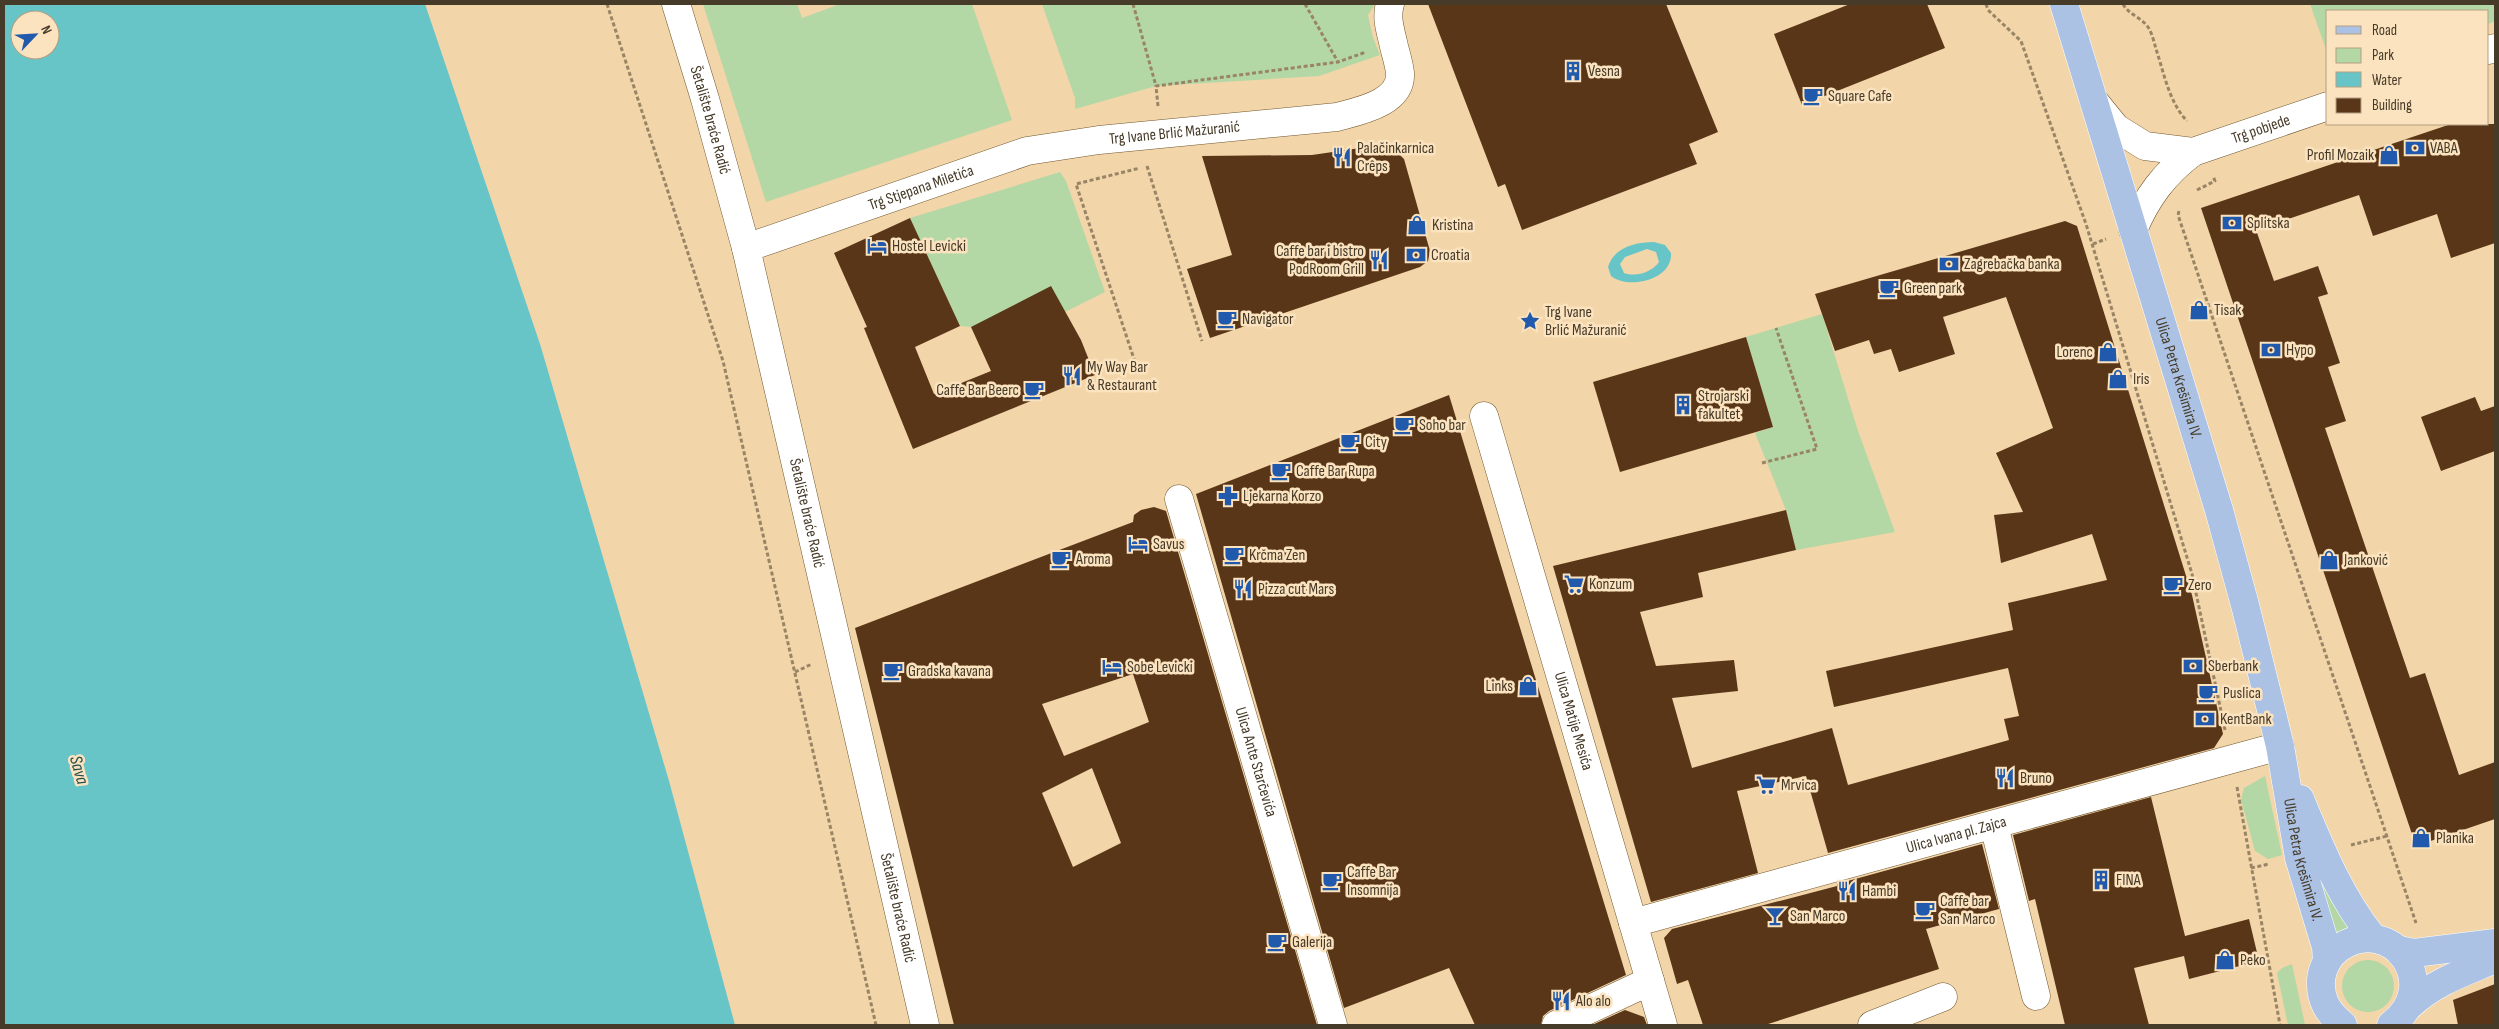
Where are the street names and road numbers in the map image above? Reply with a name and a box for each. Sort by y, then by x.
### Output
street label: Šetalište braće Radić [686,63,735,176]
street label: Trg pobjede [2229,110,2293,148]
street label: Trg Ivane Brlić Mažuranić [1108,117,1241,148]
street label: Trg Stjepana Miletića [866,161,976,215]
street label: Ulica Petra Krešimira IV. [2151,315,2206,441]
street label: Šetalište braće Radić [785,457,829,570]
street label: Ulica Matije Mesića [1550,670,1597,773]
street label: Ulica Ante Starčevića [1231,705,1281,819]
street label: Ulica Petra Krešimira IV. [2280,797,2327,923]
street label: Ulica Ivana pl. Zajca [1904,812,2008,857]
street label: Šetalište braće Radić [876,851,920,965]

